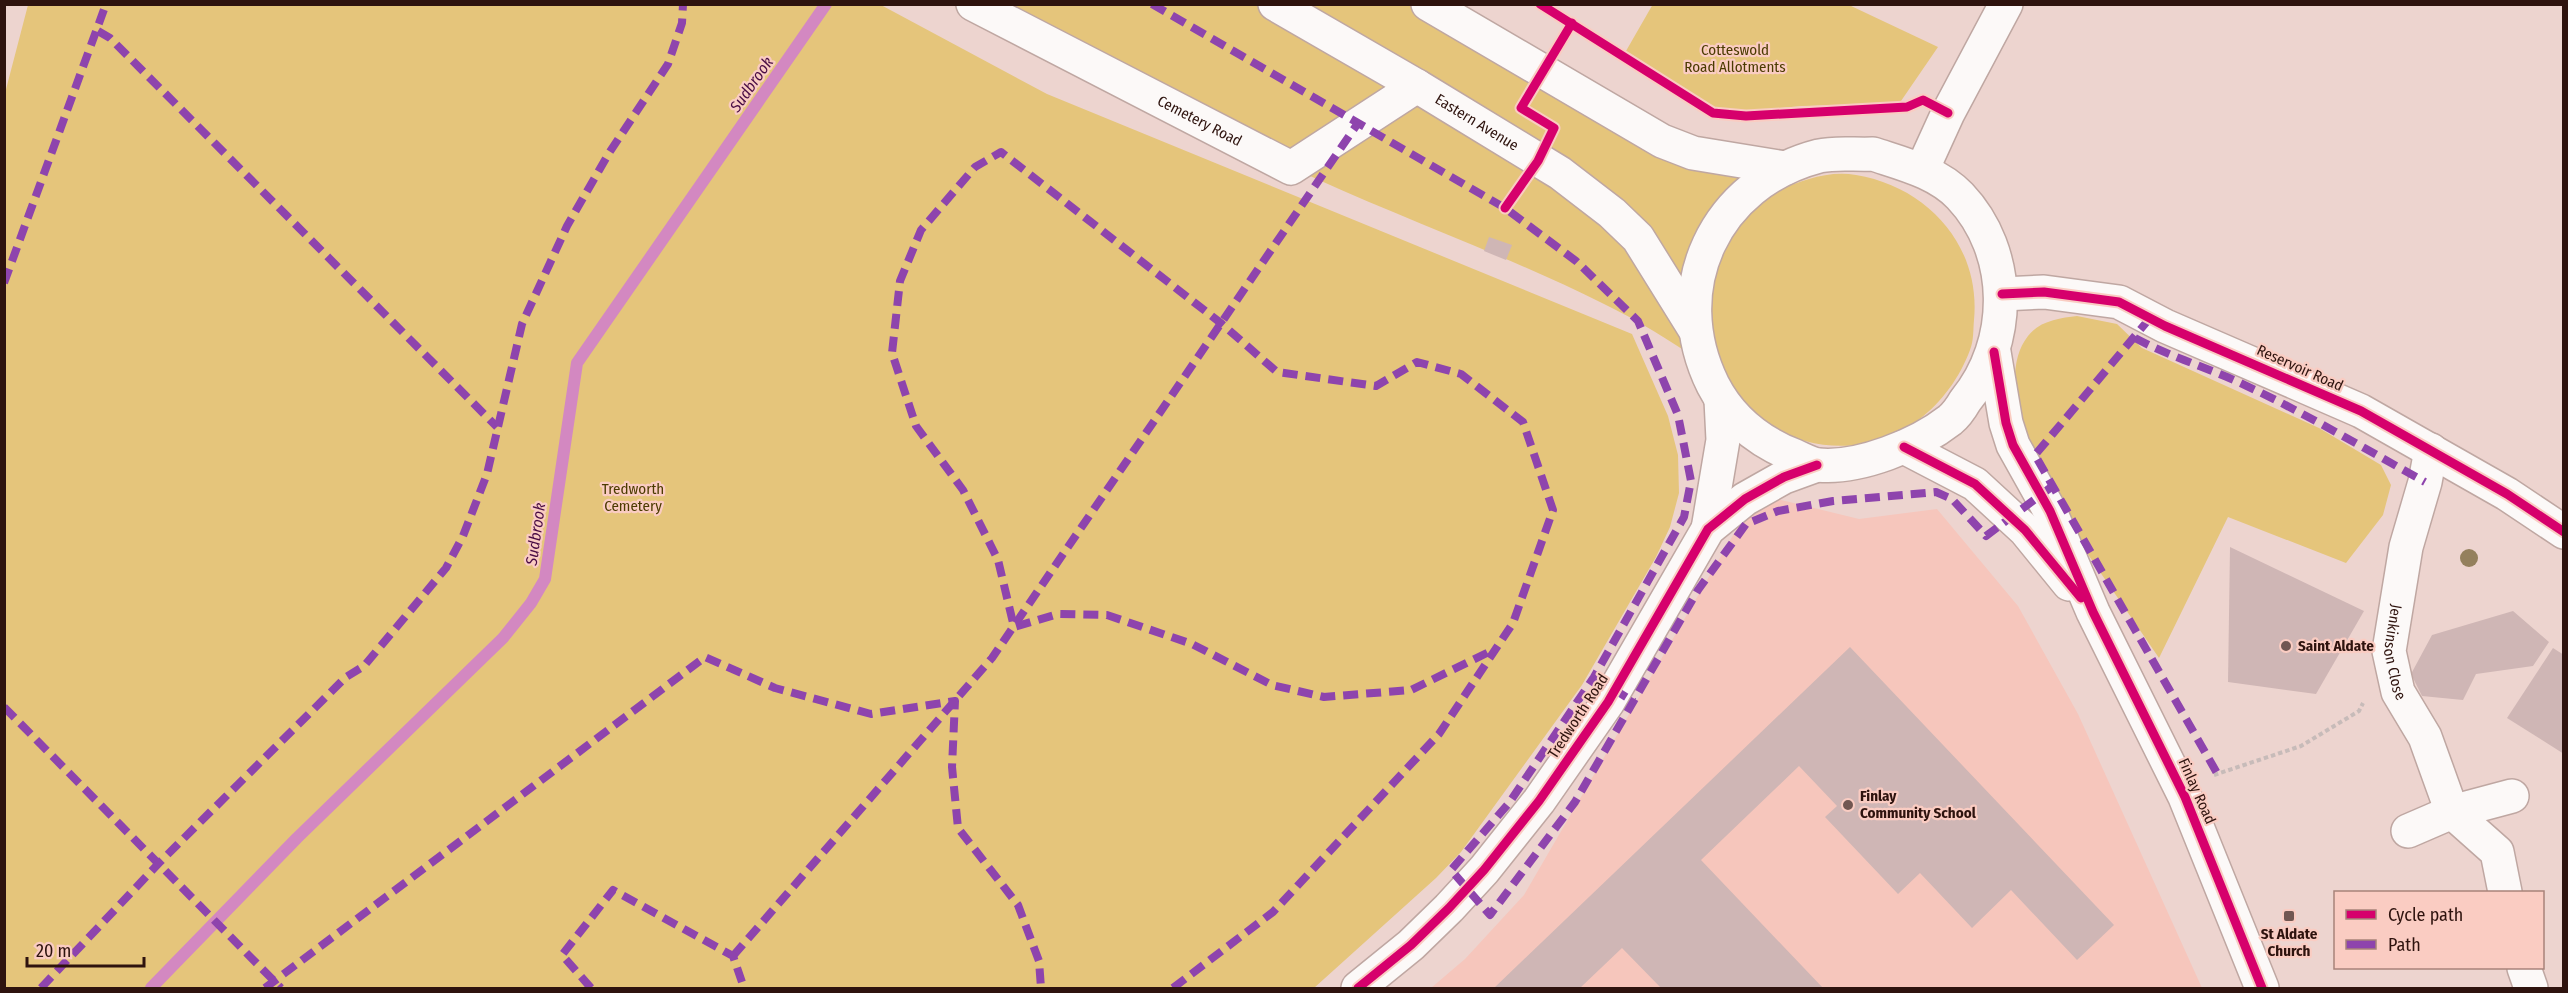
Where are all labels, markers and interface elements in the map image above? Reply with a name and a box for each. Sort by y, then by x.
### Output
park label: Cotteswold Road Allotments [1684,41,1786,76]
water label: Sudbrook [725,53,777,116]
street label: Eastern Avenue [1432,90,1522,155]
street label: Cemetery Road [1154,92,1245,150]
street label: Reservoir Road [2254,341,2346,395]
park label: Tredworth Cemetery [602,480,664,515]
water label: Sudbrook [522,502,549,567]
street label: Jenkinson Close [2380,603,2410,703]
place label: Saint Aldate [2298,637,2374,655]
marker: Saint Aldate [2279,639,2293,653]
street label: Tredworth Road [1544,670,1612,762]
street label: Finlay Road [2175,755,2219,827]
place label: Finlay Community School [1860,787,1977,822]
marker: Finlay Community School [1841,798,1855,812]
legend [2334,891,2544,969]
text: Cycle path [2388,904,2463,926]
marker: St Aldate Church [2282,909,2296,923]
place label: St Aldate Church [2261,925,2318,960]
scale bar [27,930,144,968]
text: Path [2388,934,2421,956]
text: 20 m [36,940,71,962]

